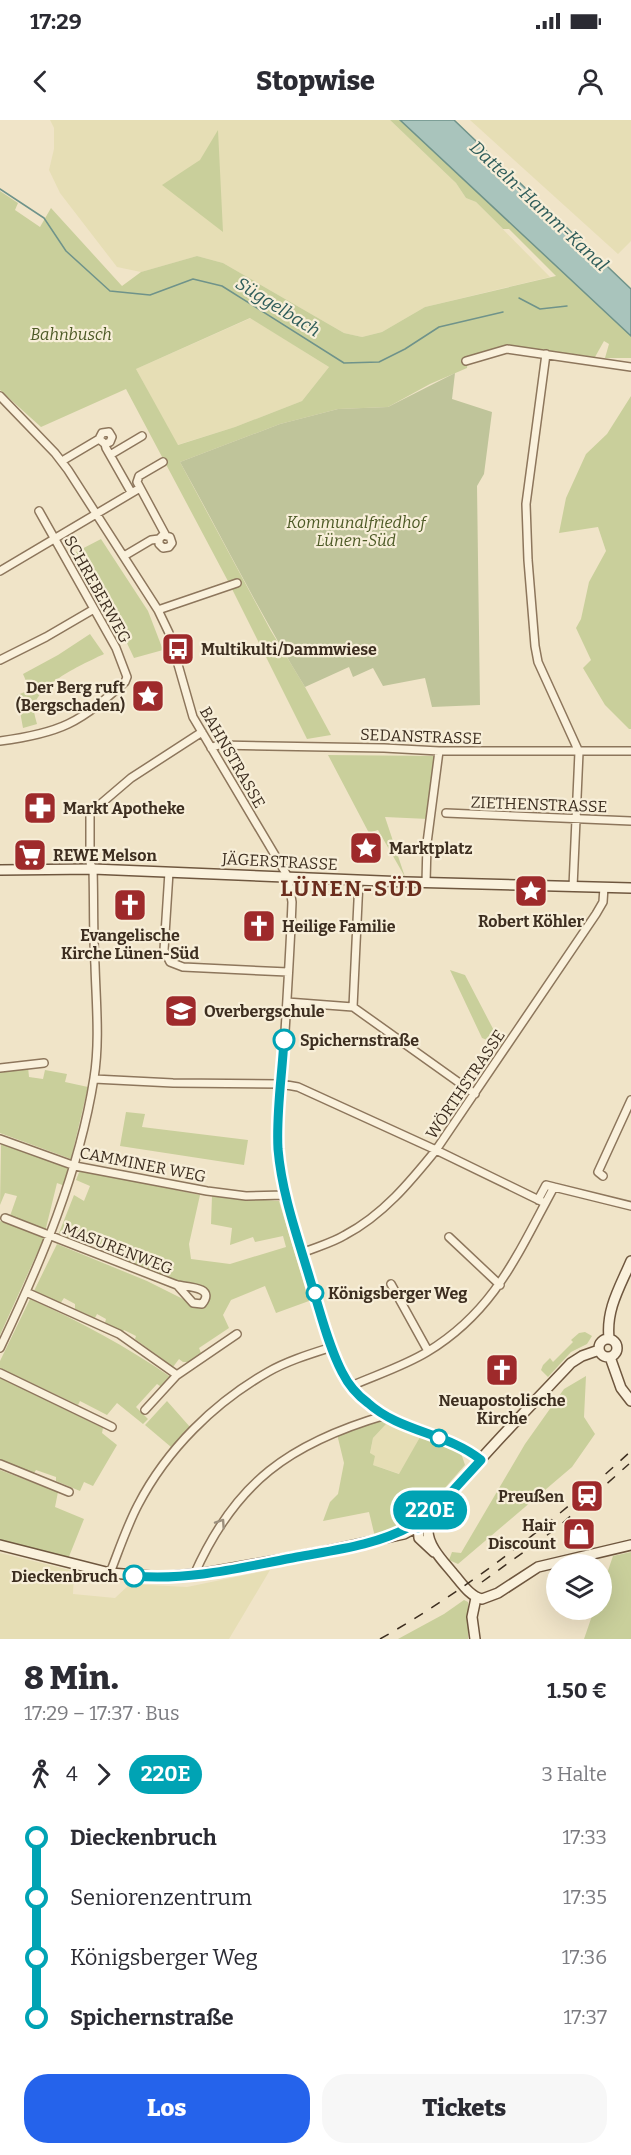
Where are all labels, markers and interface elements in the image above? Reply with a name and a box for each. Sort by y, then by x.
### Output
text: 17:29 [30,8,82,35]
icon: back [24,65,57,98]
text: Stopwise [256,65,375,97]
icon: person [574,65,607,98]
water label: Datteln-Hamm-Kanal [465,136,613,276]
water label: Süggelbach [232,272,324,342]
park label: Bahnbusch [30,325,112,344]
park label: Kommunalfriedhof Lünen-Süd [286,513,428,550]
street label: SCHREBERWEG [60,532,135,646]
bus stop icon: Multikulti/Dammwiese [160,631,196,667]
place label: Multikulti/Dammwiese [201,640,377,659]
place label: Der Berg ruft (Bergschaden) [16,678,126,715]
place icon: Der Berg ruft (Bergschaden) [130,678,166,714]
street label: BAHNSTRASSE [196,703,269,811]
street label: SEDANSTRASSE [360,725,482,748]
pharmacy icon: Markt Apotheke [22,790,58,826]
street label: ZIETHENSTRASSE [470,793,608,816]
place label: Markt Apotheke [63,799,185,818]
place icon: Marktplatz [348,830,384,866]
supermarket icon: REWE Melson [12,837,48,873]
place label: Marktplatz [389,839,473,858]
place label: REWE Melson [53,846,157,865]
street label: JÄGERSTRASSE [221,849,338,874]
place icon: Robert Köhler [513,873,549,909]
district label: LÜNEN-SÜD [280,875,424,902]
church icon: Evangelische Kirche Lünen-Süd [112,887,148,923]
church icon: Heilige Familie [241,908,277,944]
place label: Robert Köhler [478,912,585,931]
place label: Heilige Familie [282,917,396,936]
place label: Evangelische Kirche Lünen-Süd [61,926,199,963]
school or university icon: Overbergschule [163,993,199,1029]
place label: Overbergschule [204,1002,325,1021]
street label: WÖRTHSTRASSE [422,1026,509,1142]
marker: Spichernstraße [273,1029,295,1051]
place label: Spichernstraße [300,1031,419,1050]
street label: CAMMINER WEG [78,1143,208,1186]
street label: MASURENWEG [60,1219,176,1278]
marker: Königsberger Weg [306,1284,324,1302]
place label: Königsberger Weg [328,1284,467,1303]
church icon: Neuapostolische Kirche [484,1352,520,1388]
place label: Neuapostolische Kirche [438,1391,566,1428]
unlabelled marker [430,1429,448,1447]
station icon: Preußen [569,1478,605,1514]
place label: Preußen [498,1487,565,1506]
line badge: 220E [388,1490,472,1530]
text: 220E [405,1497,455,1523]
place label: Hair Discount [488,1516,557,1553]
shop icon: Hair Discount [561,1516,597,1552]
one-way arrow [214,1519,226,1529]
map controls [546,1554,612,1620]
button: layers [546,1554,612,1620]
marker: Dieckenbruch [123,1565,145,1587]
place label: Dieckenbruch [11,1567,118,1586]
text: 8 Min. [24,1658,119,1698]
text: 1.50 € [547,1677,607,1704]
text: 17:29 – 17:37 · Bus [24,1701,180,1725]
icon: walk [24,1758,57,1791]
icon: forward [87,1758,120,1791]
text: 220E [141,1761,190,1787]
text: 4 [66,1762,78,1786]
text: 3 Halte [541,1762,607,1786]
text: Dieckenbruch [70,1824,217,1851]
text: 17:33 [562,1825,607,1849]
text: Seniorenzentrum [70,1884,252,1911]
text: 17:35 [563,1885,607,1909]
text: Königsberger Weg [70,1944,258,1971]
text: 17:36 [562,1945,607,1969]
text: Spichernstraße [70,2004,234,2031]
text: 17:37 [563,2005,607,2029]
button: Los [24,2074,310,2143]
button: Tickets [322,2074,607,2143]

